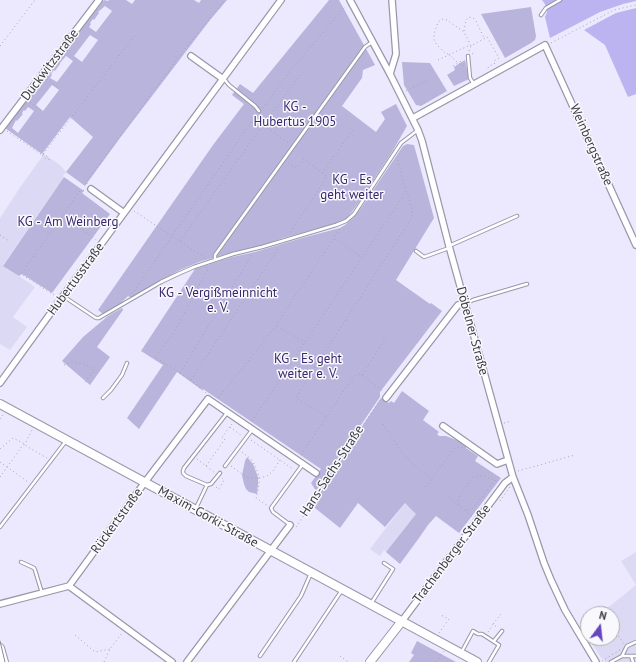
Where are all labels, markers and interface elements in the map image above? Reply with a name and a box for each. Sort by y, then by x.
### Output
street label: Duckwitzstraße [18,26,82,104]
park label: KG - Hubertus 1905 [254,99,336,130]
street label: Weinbergstraße [566,102,616,188]
park label: KG - Es geht weiter [320,172,384,203]
park label: KG - Am Weinberg [18,214,118,230]
street label: Hubertusstraße [44,240,108,318]
park label: KG - Vergißmeinnicht e. V. [159,285,277,316]
street label: Döbelner Straße [453,285,491,377]
park label: KG - Es geht weiter e. V. [274,351,342,382]
street label: Hans-Sachs-Straße [297,423,367,519]
street label: Maxim-Gorki-Straße [155,483,261,551]
street label: Rückertstraße [88,485,146,557]
street label: Trachenberger Straße [410,502,494,606]
north arrow [580,606,620,646]
text: N [598,608,608,623]

